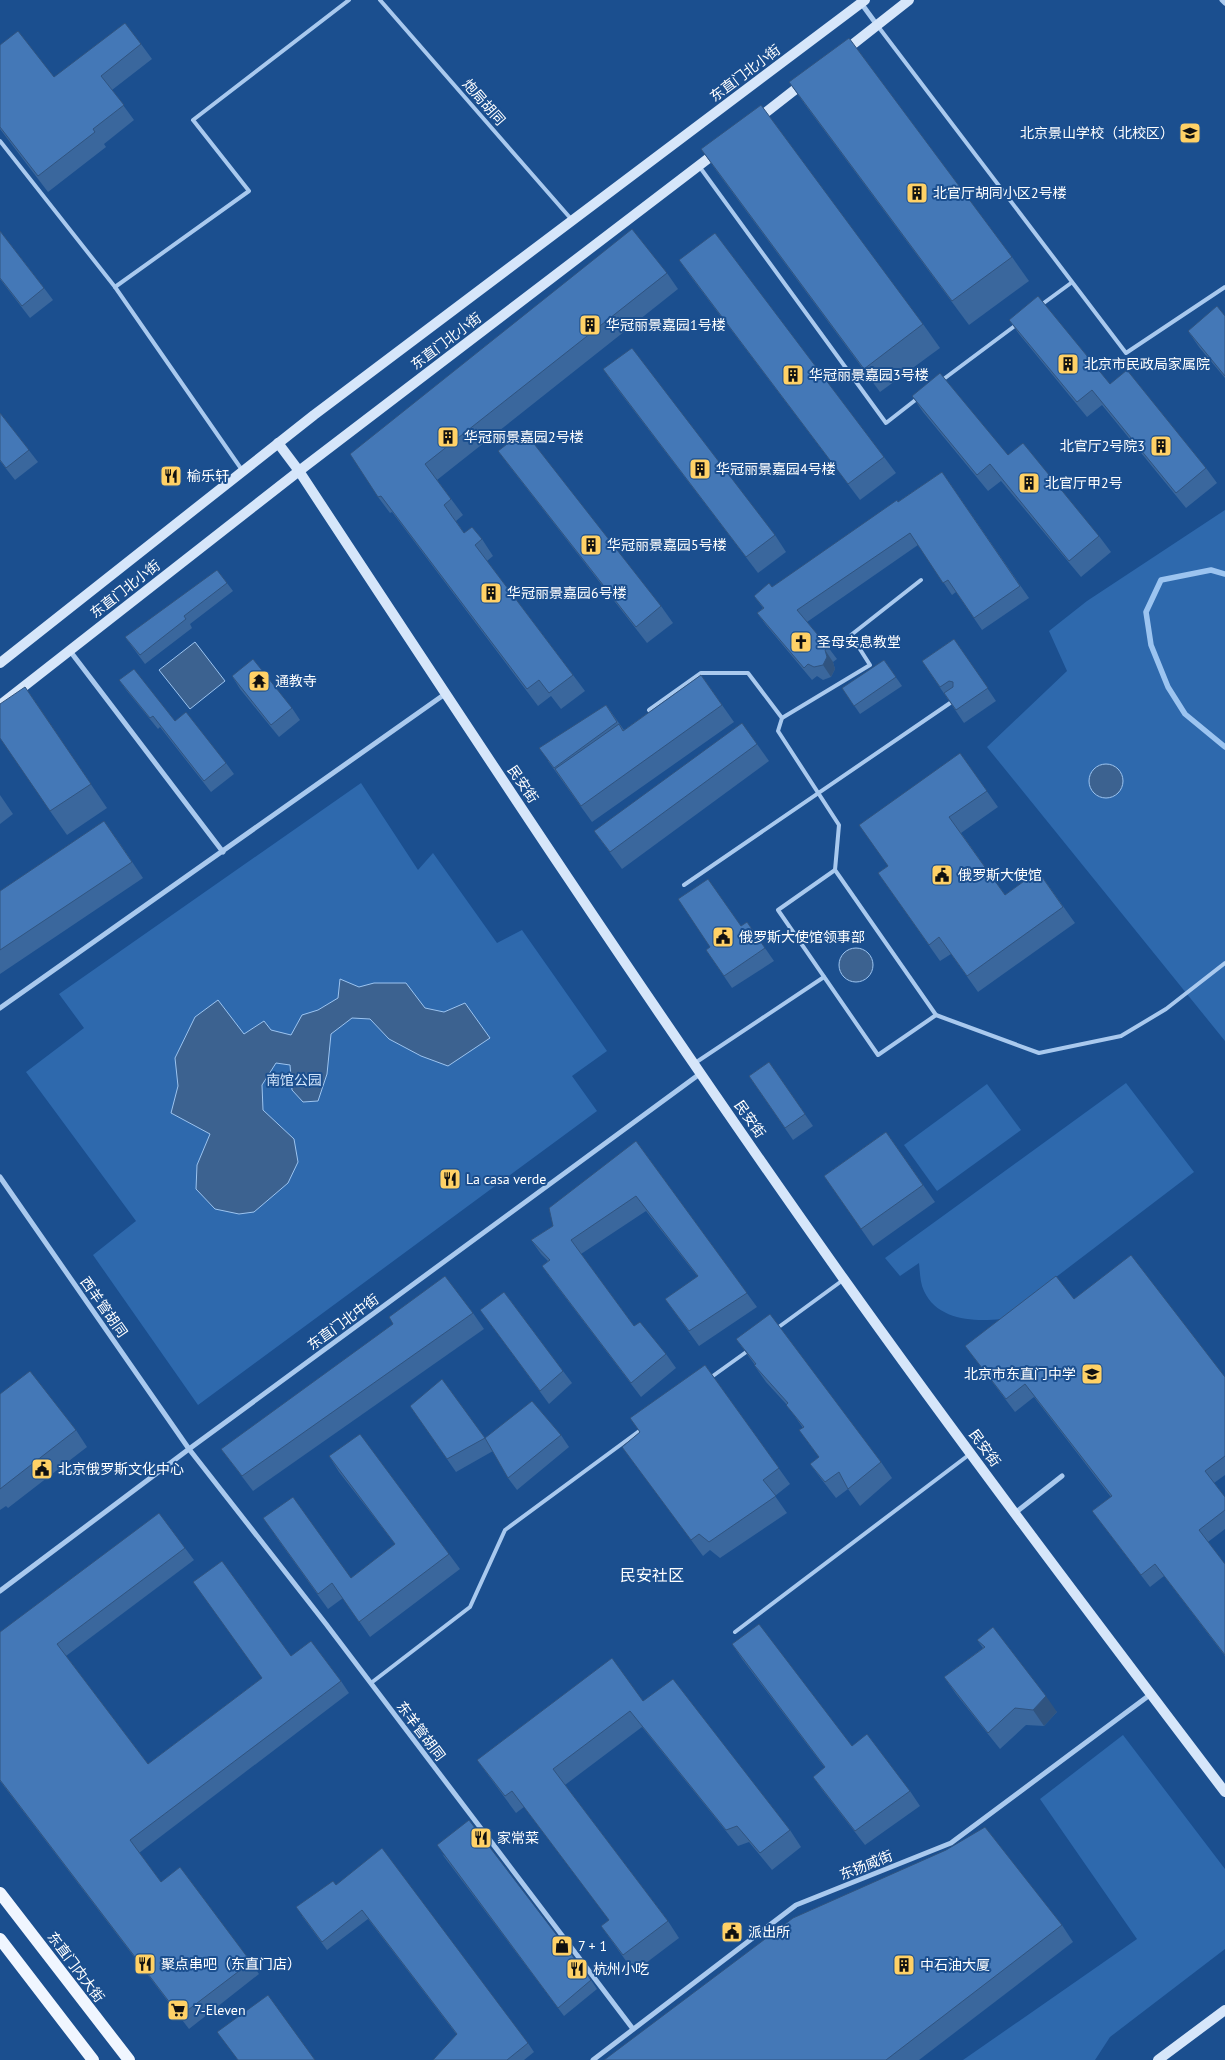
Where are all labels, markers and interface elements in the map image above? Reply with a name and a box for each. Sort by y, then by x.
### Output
street label: 东直门北小街 [706,41,784,105]
street label: 炮局胡同 [459,75,509,129]
school or university icon: 北京景山学校（北校区） [1178,121,1202,145]
place label: 北京景山学校（北校区） [1020,124,1174,142]
building icon: 北官厅胡同小区2号楼 [905,181,929,205]
place label: 北官厅胡同小区2号楼 [933,184,1067,202]
street label: 东直门北小街 [407,309,485,373]
building icon: 华冠丽景嘉园1号楼 [578,313,602,337]
place label: 华冠丽景嘉园1号楼 [606,316,726,334]
building icon: 北京市民政局家属院 [1056,352,1080,376]
place label: 北京市民政局家属院 [1084,355,1210,373]
building icon: 华冠丽景嘉园3号楼 [781,363,805,387]
place label: 华冠丽景嘉园3号楼 [809,366,929,384]
building icon: 华冠丽景嘉园2号楼 [436,425,460,449]
place label: 华冠丽景嘉园2号楼 [464,428,584,446]
building icon: 北官厅2号院3 [1149,434,1173,458]
place label: 北官厅2号院3 [1060,437,1145,455]
building icon: 华冠丽景嘉园4号楼 [688,457,712,481]
place label: 华冠丽景嘉园4号楼 [716,460,836,478]
restaurant icon: 榆乐轩 [159,464,183,488]
place label: 榆乐轩 [187,467,229,485]
building icon: 北官厅甲2号 [1017,471,1041,495]
place label: 北官厅甲2号 [1045,474,1123,492]
building icon: 华冠丽景嘉园5号楼 [579,533,603,557]
place label: 华冠丽景嘉园5号楼 [607,536,727,554]
street label: 东直门北小街 [86,556,164,622]
building icon: 华冠丽景嘉园6号楼 [479,581,503,605]
place label: 华冠丽景嘉园6号楼 [507,584,627,602]
church icon: 圣母安息教堂 [789,630,813,654]
place label: 圣母安息教堂 [817,633,901,651]
temple icon: 通教寺 [247,669,271,693]
place label: 通教寺 [275,672,317,690]
street label: 民安街 [504,762,542,806]
public building icon: 俄罗斯大使馆 [930,863,954,887]
place label: 俄罗斯大使馆 [958,866,1042,884]
public building icon: 俄罗斯大使馆领事部 [711,925,735,949]
place label: 俄罗斯大使馆领事部 [739,928,865,946]
park label: 南馆公园 [266,1071,322,1089]
street label: 民安街 [731,1097,769,1141]
restaurant icon: La casa verde [438,1167,462,1191]
place label: La casa verde [466,1170,546,1188]
street label: 西羊管胡同 [77,1273,131,1341]
street label: 东直门北中街 [304,1290,382,1354]
school or university icon: 北京市东直门中学 [1080,1362,1104,1386]
place label: 北京市东直门中学 [964,1365,1076,1383]
street label: 民安街 [965,1426,1005,1470]
public building icon: 北京俄罗斯文化中心 [30,1457,54,1481]
place label: 北京俄罗斯文化中心 [58,1460,184,1478]
district label: 民安社区 [620,1565,684,1585]
street label: 东羊管胡同 [393,1698,449,1764]
restaurant icon: 家常菜 [469,1826,493,1850]
place label: 家常菜 [497,1829,539,1847]
street label: 东扬威街 [837,1846,895,1884]
public building icon: 派出所 [720,1920,744,1944]
place label: 派出所 [748,1923,790,1941]
street label: 东直门内大街 [44,1928,108,2006]
shop icon: 7 + 1 [550,1934,574,1958]
place label: 7 + 1 [578,1937,607,1955]
restaurant icon: 聚点串吧（东直门店） [133,1952,157,1976]
building icon: 中石油大厦 [892,1953,916,1977]
place label: 聚点串吧（东直门店） [161,1955,301,1973]
place label: 中石油大厦 [920,1956,990,1974]
restaurant icon: 杭州小吃 [565,1957,589,1981]
place label: 杭州小吃 [593,1960,649,1978]
supermarket icon: 7-Eleven [166,1998,190,2022]
place label: 7-Eleven [194,2001,246,2019]

